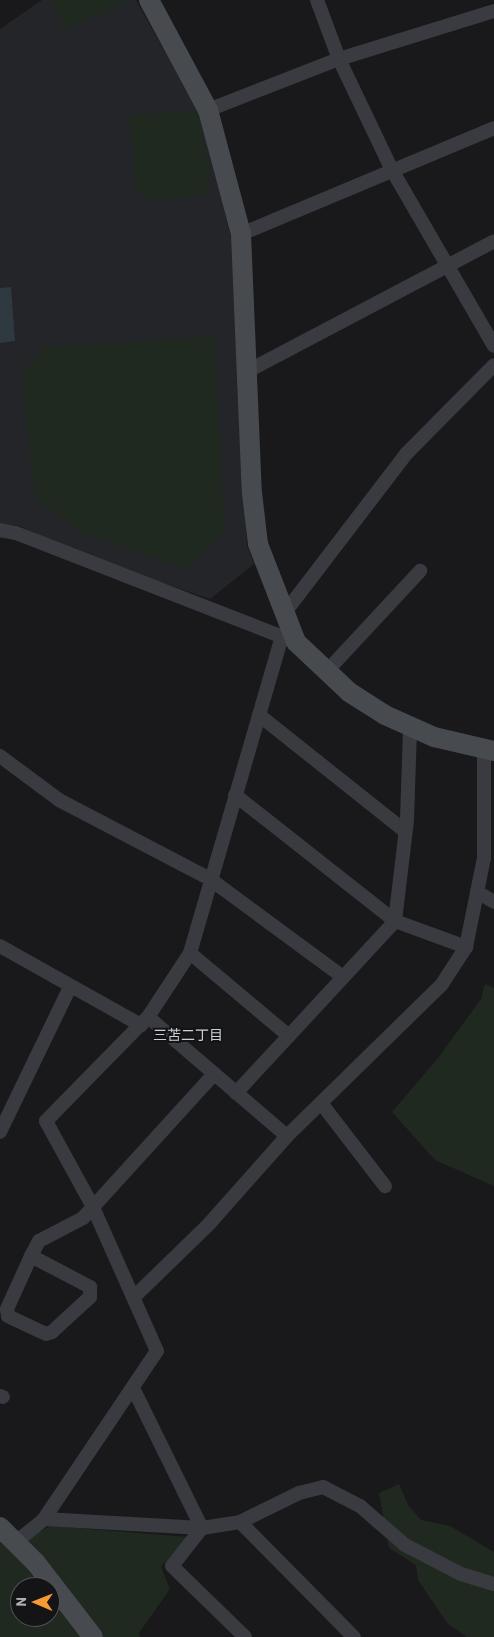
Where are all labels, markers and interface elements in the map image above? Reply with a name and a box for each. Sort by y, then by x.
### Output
district label: 三苫二丁目 [153,1027,223,1043]
north arrow [10,1577,60,1627]
text: N [12,1597,29,1607]

